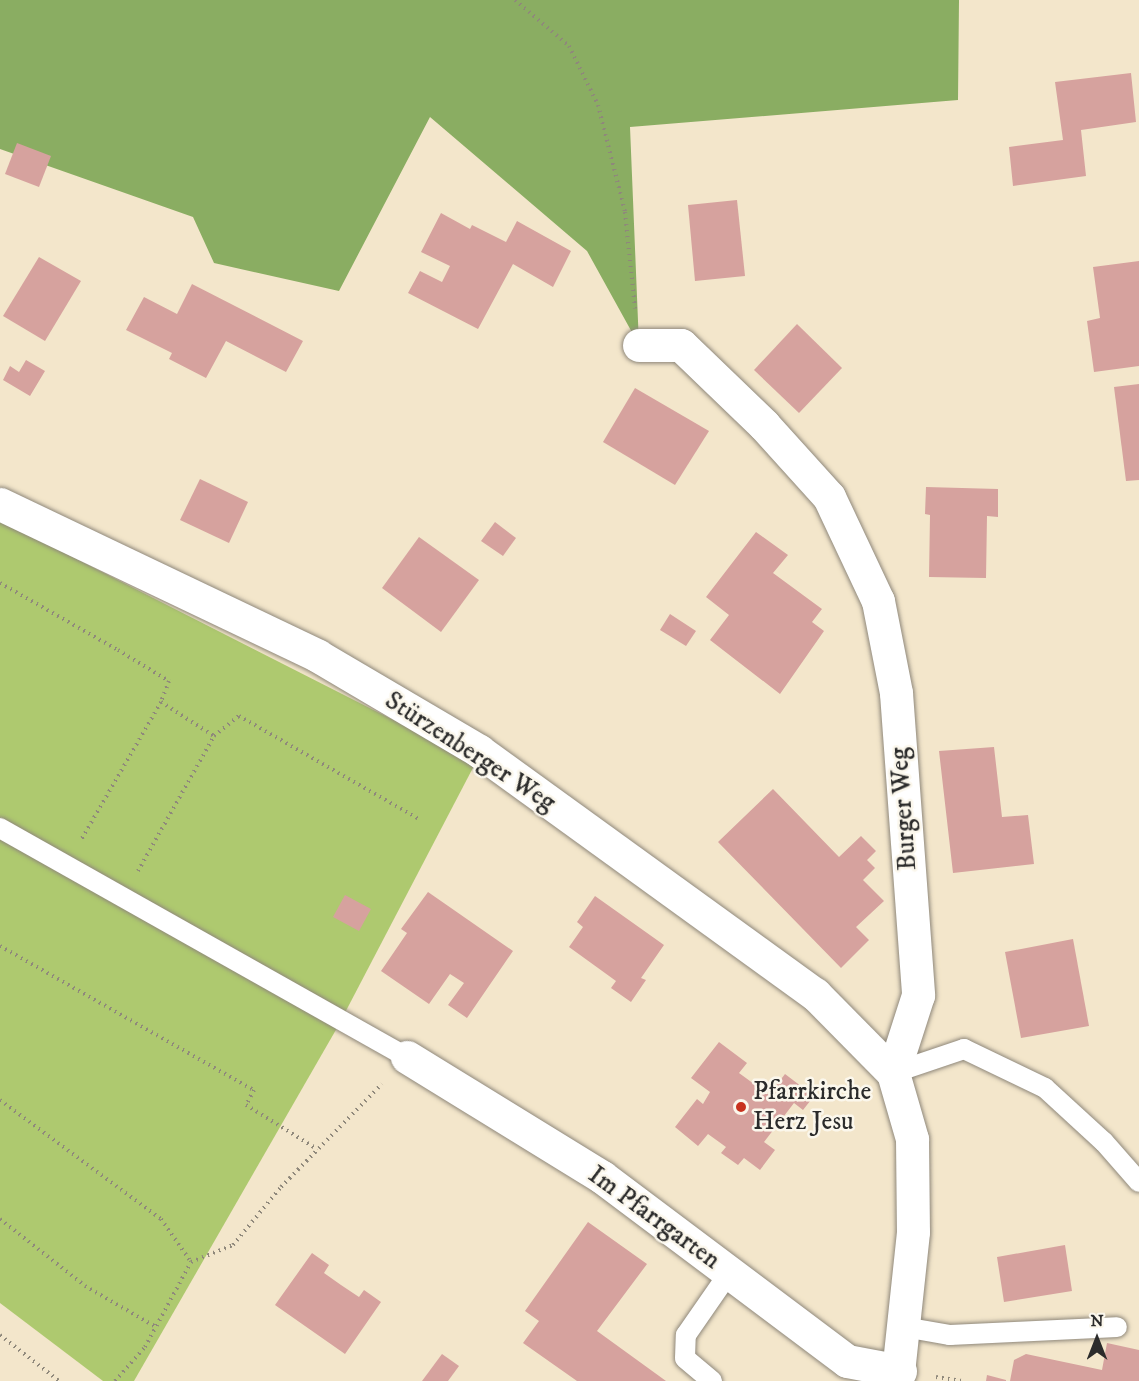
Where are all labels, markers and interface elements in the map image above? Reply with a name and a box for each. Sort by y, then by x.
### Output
street label: Stürzenberger Weg [379,685,561,819]
street label: Burger Weg [884,746,924,872]
place label: Pfarrkirche Herz Jesu [753,1076,871,1138]
marker: Pfarrkirche Herz Jesu [734,1100,748,1114]
street label: Im Pfarrgarten [582,1160,726,1276]
north arrow [1067,1309,1127,1369]
text: N [1090,1311,1104,1331]

